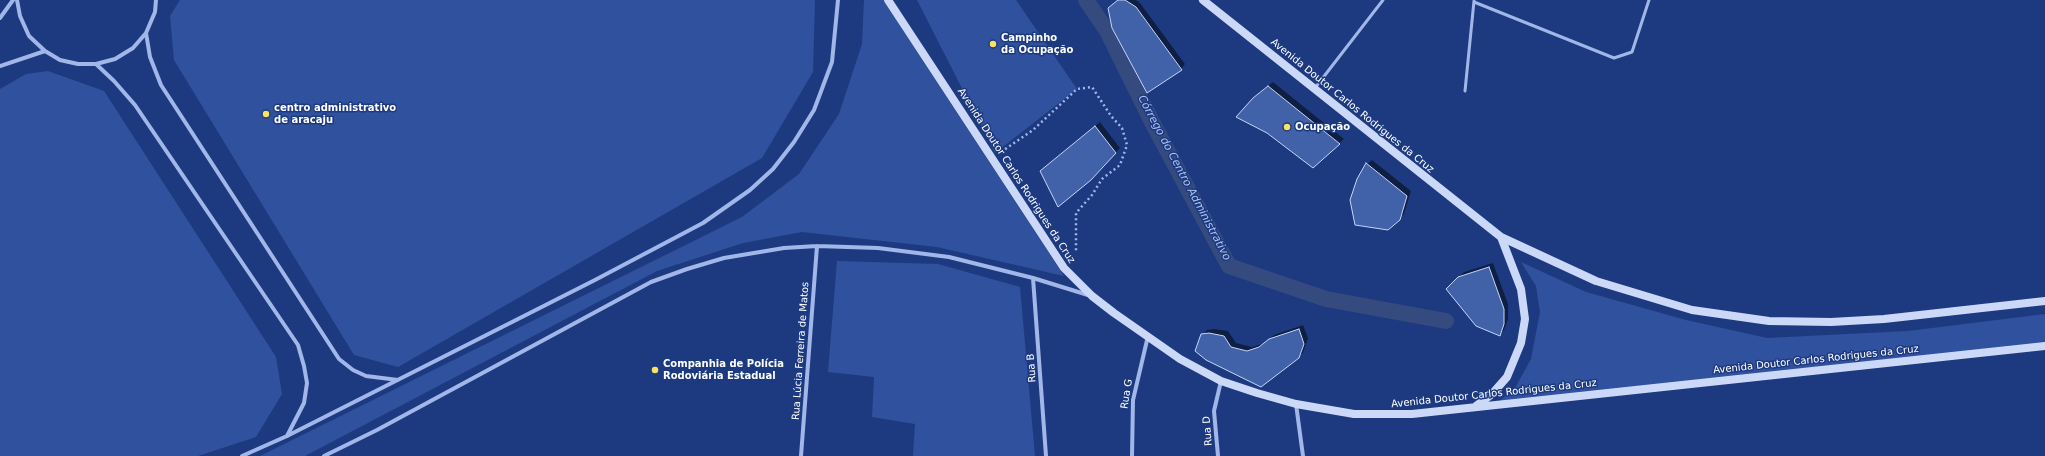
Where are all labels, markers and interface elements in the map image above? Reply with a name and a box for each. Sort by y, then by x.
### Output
place label: Campinho da Ocupação [1001,32,1073,56]
street label: Avenida Doutor Carlos Rodrigues da Cruz [1268,36,1436,176]
marker: Campinho da Ocupação [988,39,998,49]
street label: Avenida Doutor Carlos Rodrigues da Cruz [955,86,1077,266]
water label: Córrego do Centro Administrativo [1135,93,1233,263]
place label: centro administrativo de aracaju [274,102,396,126]
marker: centro administrativo de aracaju [261,109,271,119]
place label: Ocupação [1295,121,1350,133]
marker: Ocupação [1282,122,1292,132]
street label: Rua Lúcia Ferreira de Matos [790,281,812,421]
street label: Avenida Doutor Carlos Rodrigues da Cruz [1713,343,1919,377]
street label: Rua B [1025,353,1039,383]
place label: Companhia de Polícia Rodoviária Estadual [663,358,784,382]
marker: Companhia de Polícia Rodoviária Estadual [650,365,660,375]
street label: Avenida Doutor Carlos Rodrigues da Cruz [1391,377,1597,411]
street label: Rua G [1119,378,1135,410]
street label: Rua D [1201,416,1215,446]

